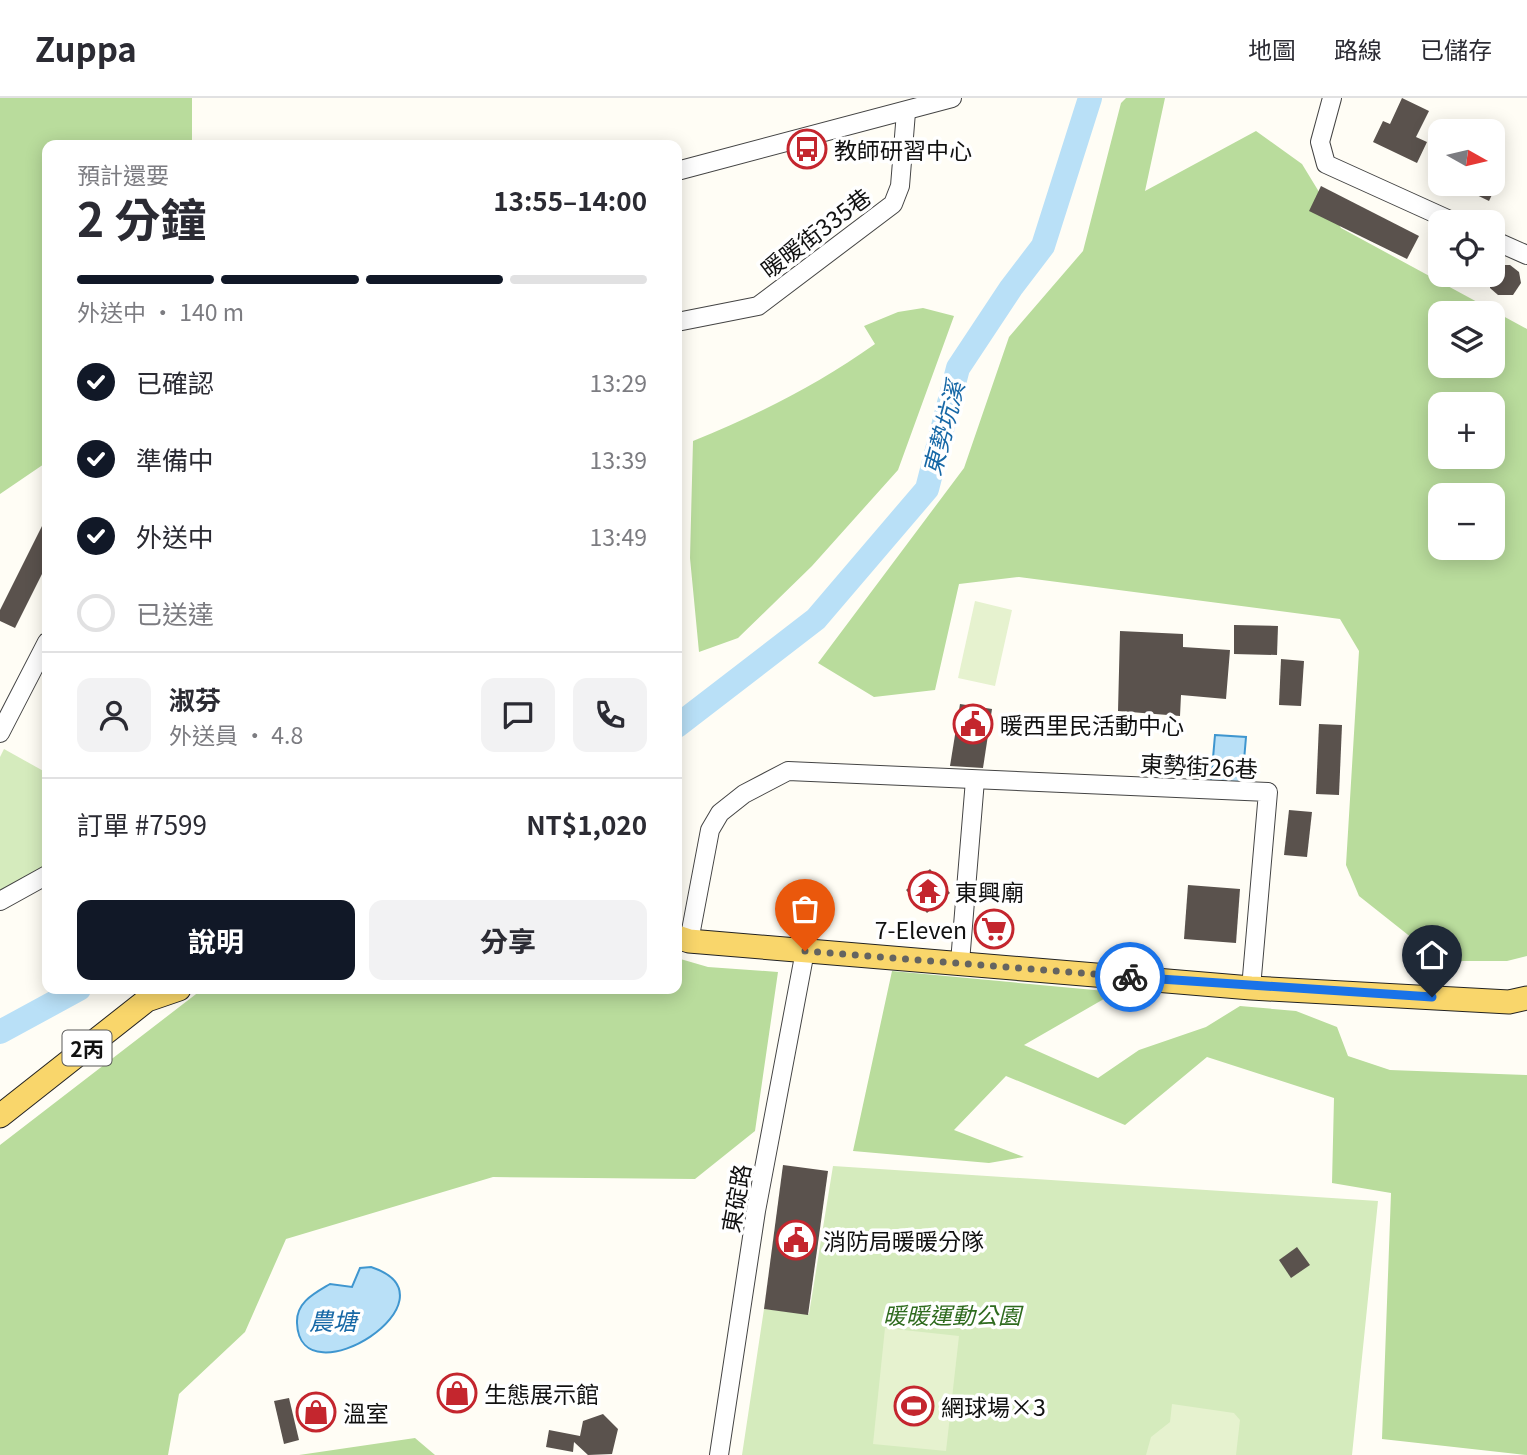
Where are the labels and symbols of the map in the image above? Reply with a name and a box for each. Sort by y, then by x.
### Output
north arrow [1428,119,1505,196]
bus stop icon: 教師研習中心 [786,128,828,170]
place label: 教師研習中心 [834,132,972,166]
street label: 暖暖街335巷 [753,179,877,285]
water label: 東勢坑溪 [913,374,972,479]
public building icon: 暖西里民活動中心 [952,703,994,745]
place label: 暖西里民活動中心 [1000,707,1184,741]
street label: 東勢街26巷 [1139,745,1259,785]
temple icon: 東興廟 [907,870,949,912]
place label: 東興廟 [955,874,1024,908]
pin [775,879,835,951]
supermarket icon: 7-Eleven [973,908,1015,950]
place label: 7-Eleven [875,912,967,946]
pin [1402,925,1462,997]
courier [1095,942,1165,1012]
road number: 2丙 [62,1030,112,1066]
street label: 東碇路 [712,1161,758,1235]
public building icon: 消防局暖暖分隊 [775,1219,817,1261]
place label: 消防局暖暖分隊 [823,1223,984,1257]
park label: 暖暖運動公園 [883,1297,1024,1331]
water label: 農塘 [309,1302,361,1337]
shop icon: 生態展示館 [436,1372,478,1414]
place label: 生態展示館 [484,1376,599,1410]
sports icon: 網球場×3 [893,1385,935,1427]
place label: 網球場×3 [941,1389,1046,1423]
shop icon: 溫室 [295,1391,337,1433]
place label: 溫室 [343,1395,389,1429]

